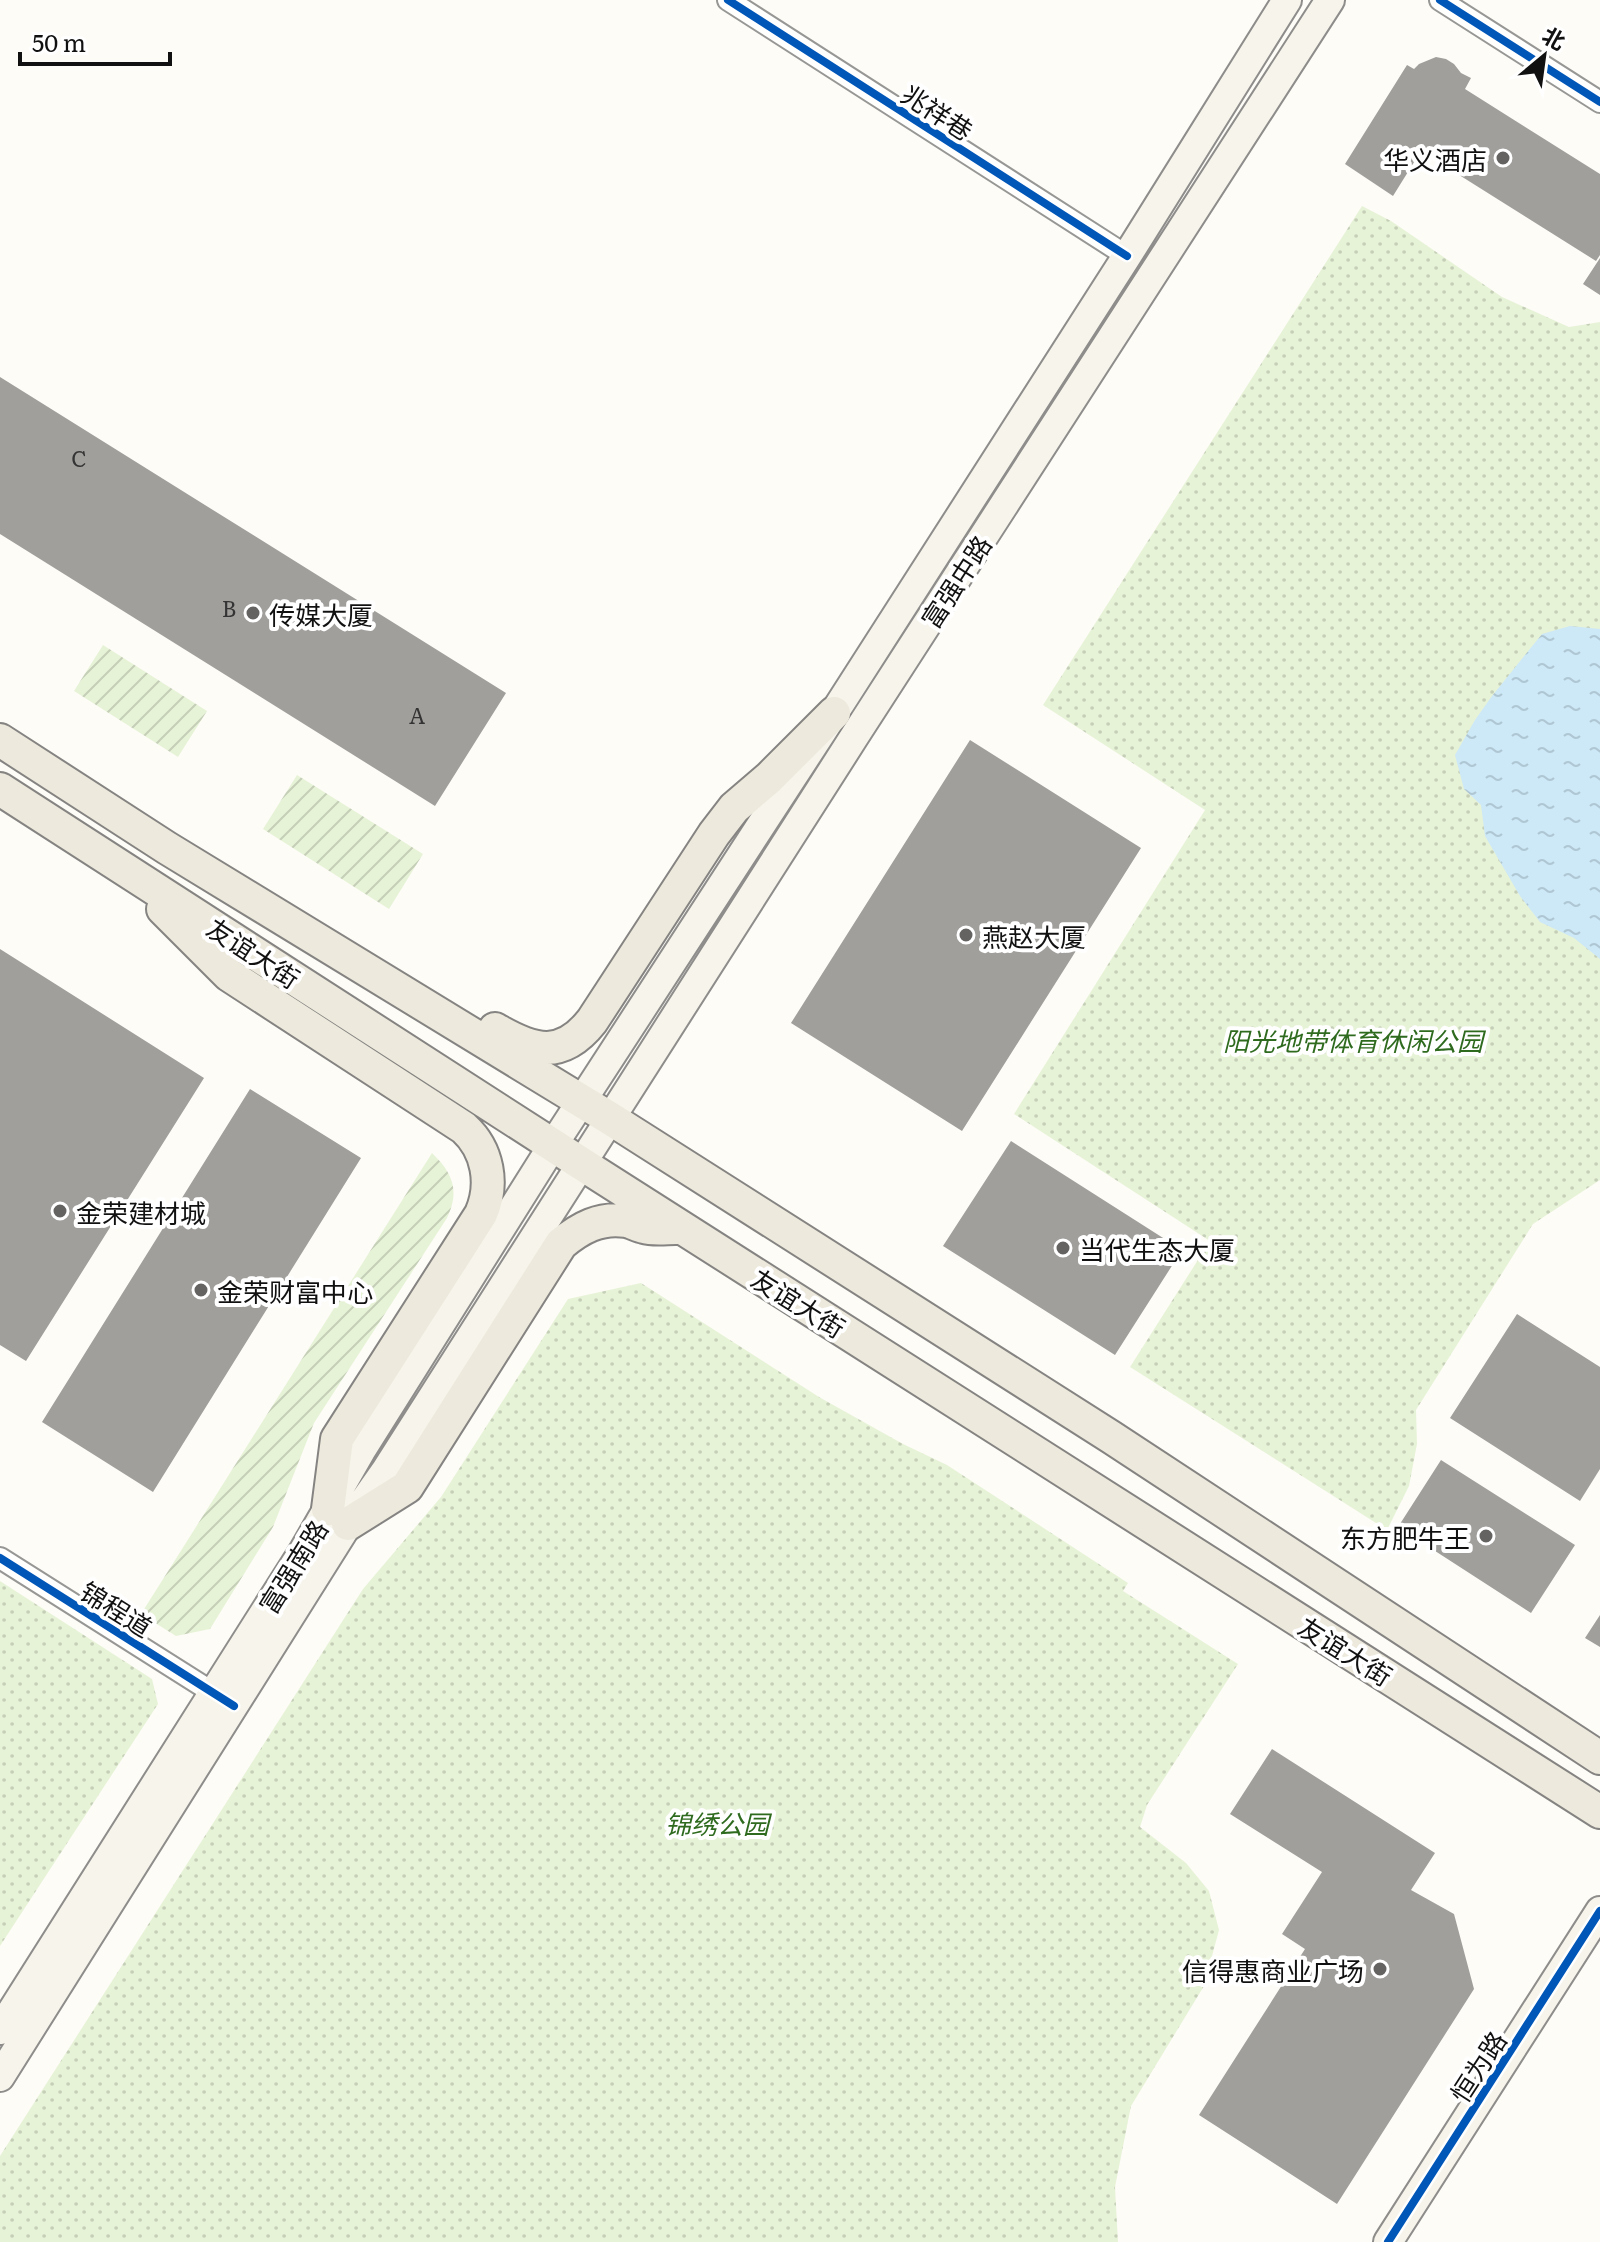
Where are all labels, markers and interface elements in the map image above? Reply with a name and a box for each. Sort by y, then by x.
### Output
scale bar [20,16,170,66]
north arrow [1504,16,1584,96]
text: 北 [1537,17,1572,57]
text: 50 m [32,24,86,59]
street label: 兆祥巷 [895,73,981,149]
place label: 华义酒店 [1383,139,1487,178]
marker: 华义酒店 [1494,149,1512,167]
house number: C [71,441,87,474]
street label: 富强中路 [910,527,1000,635]
house number: B [222,591,236,624]
place label: 传媒大厦 [269,594,373,633]
marker: 传媒大厦 [244,604,262,622]
house number: A [409,698,425,731]
street label: 友谊大街 [200,907,308,997]
place label: 燕赵大厦 [982,916,1086,955]
marker: 燕赵大厦 [957,926,975,944]
park label: 阳光地带体育休闲公园 [1223,1020,1487,1059]
place label: 金荣建材城 [76,1192,206,1231]
marker: 金荣建材城 [51,1202,69,1220]
place label: 当代生态大厦 [1079,1229,1235,1268]
marker: 当代生态大厦 [1054,1239,1072,1257]
street label: 友谊大街 [745,1258,853,1346]
place label: 金荣财富中心 [217,1271,373,1310]
marker: 金荣财富中心 [192,1281,210,1299]
street label: 富强南路 [248,1512,336,1620]
place label: 东方肥牛王 [1340,1517,1470,1556]
marker: 东方肥牛王 [1477,1527,1495,1545]
street label: 锦程道 [74,1571,160,1645]
street label: 友谊大街 [1292,1606,1400,1694]
park label: 锦绣公园 [665,1803,773,1842]
place label: 信得惠商业广场 [1182,1950,1364,1989]
marker: 信得惠商业广场 [1371,1960,1389,1978]
street label: 恒为路 [1439,2023,1515,2109]

